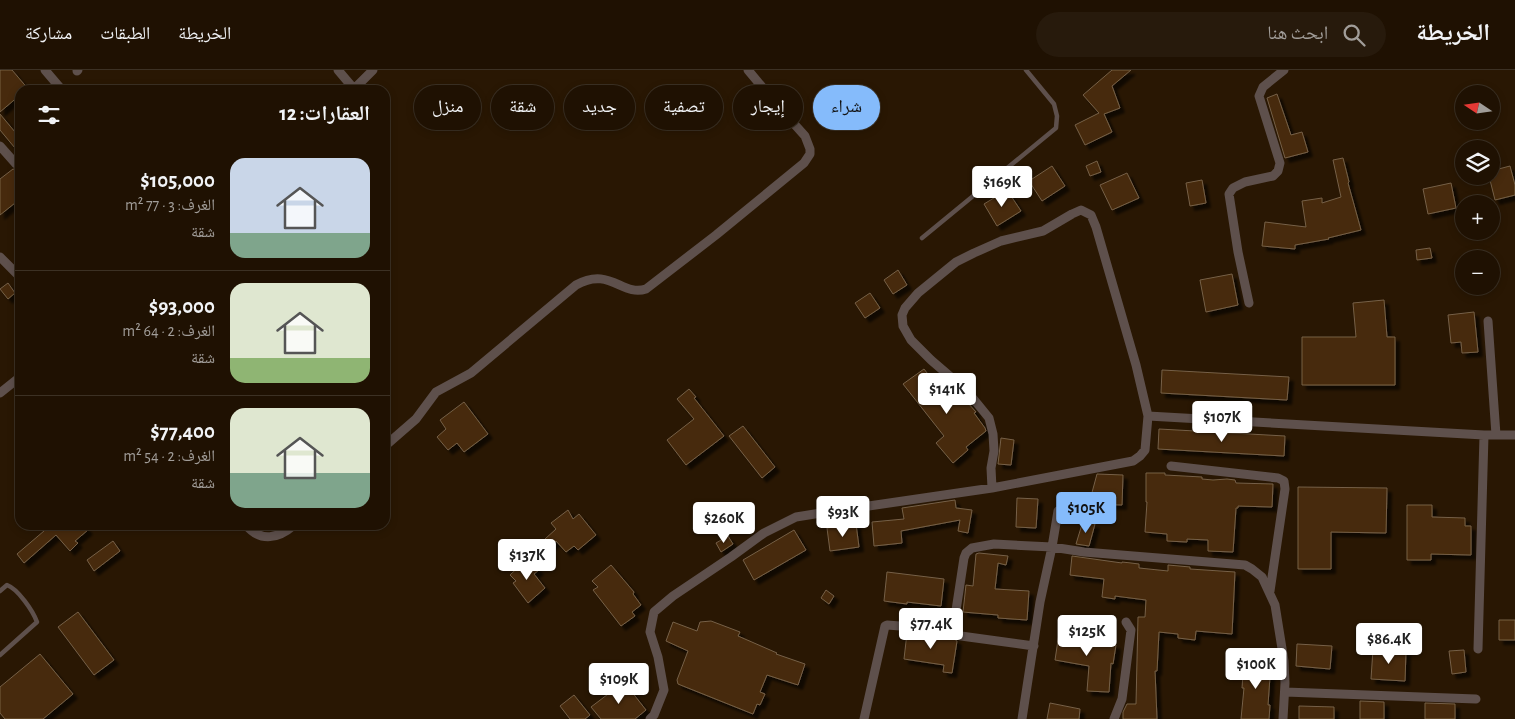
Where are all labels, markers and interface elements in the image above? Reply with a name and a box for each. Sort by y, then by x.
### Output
search box [1036,12,1386,57]
icon: search [1340,21,1368,49]
text: الخريطة [1416,21,1490,45]
text: ابحث هنا [1267,24,1328,43]
text: مشاركة [25,25,72,43]
text: الطبقات [100,25,150,43]
text: الخريطة [178,25,231,43]
chip: منزل [414,85,481,130]
chip: شقة [491,85,554,130]
chip: جديد [564,85,635,130]
chip: تصفية [645,85,723,130]
chip: إيجار [733,85,803,130]
chip: شراء [813,85,880,130]
north arrow [1455,85,1500,130]
map controls [1455,85,1500,295]
icon: filters [35,101,63,129]
text: العقارات: 12 [279,103,370,124]
button: layers [1455,140,1500,185]
pin: $169K [967,166,1037,208]
text: $105,000 [140,170,215,191]
text: $169K [983,174,1021,190]
icon: home [270,178,330,238]
button: + [1455,195,1500,240]
text: الغرف: 3 · 77 m² [125,197,215,213]
text: شقة [191,224,215,240]
button: − [1455,250,1500,295]
text: $93,000 [149,296,215,317]
icon: home [270,303,330,363]
text: الغرف: 2 · 64 m² [122,323,215,339]
text: شقة [191,350,215,366]
pin: $141K [912,372,982,415]
text: $141K [929,381,965,397]
pin: $107K [1187,400,1257,443]
text: $107K [1203,409,1241,425]
text: $77,400 [150,421,215,442]
icon: home [270,428,330,488]
text: الغرف: 2 · 54 m² [123,448,215,464]
text: شقة [191,475,215,491]
pin: $105K [1051,492,1121,534]
pin: $93K [813,496,873,538]
text: $105K [1067,500,1105,516]
pin: $260K [689,502,759,544]
text: $93K [827,504,859,520]
text: $260K [704,510,744,526]
pin: $137K [492,538,562,581]
text: $137K [509,547,545,563]
pin: $77.4K [890,608,972,650]
pin: $125K [1052,614,1122,657]
text: $77.4K [910,616,952,632]
pin: $86.4K [1348,622,1430,665]
text: $125K [1069,623,1105,639]
text: $86.4K [1367,631,1411,647]
pin: $100K [1221,648,1291,690]
text: $100K [1237,656,1275,672]
pin: $109K [584,662,654,705]
text: $109K [600,671,638,687]

